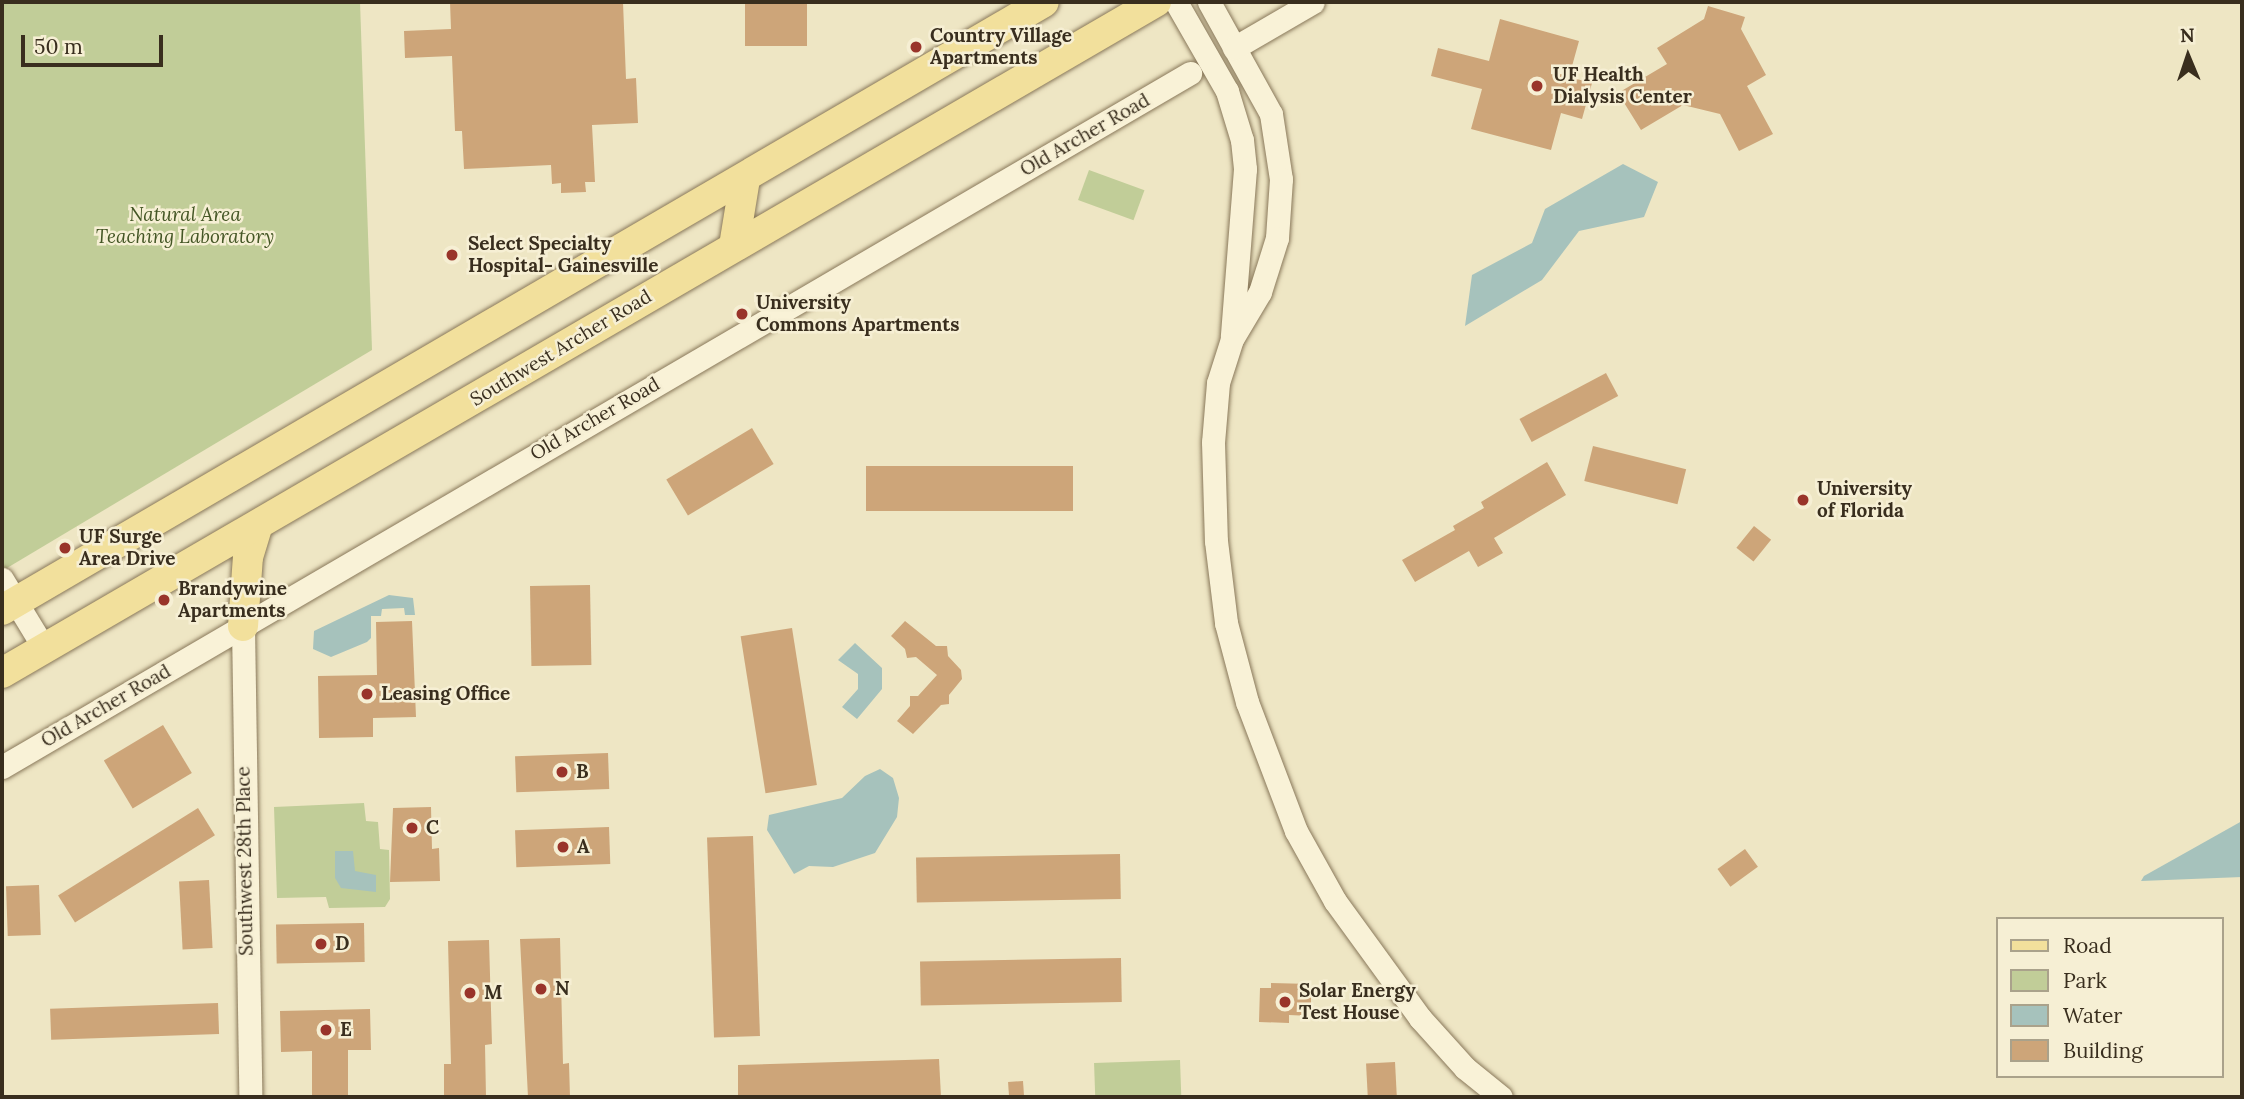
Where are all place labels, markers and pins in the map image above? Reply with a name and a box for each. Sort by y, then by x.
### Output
place label: Country Village Apartments [930,25,1072,69]
marker: Country Village Apartments [908,39,924,55]
place label: UF Health Dialysis Center [1553,64,1692,108]
marker: UF Health Dialysis Center [1527,76,1547,96]
place label: Select Specialty Hospital- Gainesville [468,233,658,277]
marker: Select Specialty Hospital- Gainesville [442,245,462,265]
place label: University Commons Apartments [756,292,959,336]
marker: University Commons Apartments [734,306,750,322]
place label: University of Florida [1817,478,1912,522]
marker: University of Florida [1795,492,1811,508]
place label: UF Surge Area Drive [79,526,176,570]
marker: UF Surge Area Drive [57,540,73,556]
place label: Brandywine Apartments [178,578,287,622]
marker: Brandywine Apartments [156,592,172,608]
place label: Leasing Office [381,683,510,705]
marker: Leasing Office [359,686,375,702]
place label: B [576,761,589,783]
marker: B [554,764,570,780]
place label: C [426,817,439,839]
marker: C [404,820,420,836]
place label: A [577,836,590,858]
marker: A [555,839,571,855]
place label: D [335,933,349,955]
marker: D [313,936,329,952]
place label: N [555,978,570,1000]
place label: Solar Energy Test House [1299,980,1416,1024]
marker: N [533,981,549,997]
place label: M [484,982,502,1004]
marker: M [462,985,478,1001]
marker: Solar Energy Test House [1277,994,1293,1010]
place label: E [340,1019,352,1041]
marker: E [318,1022,334,1038]

